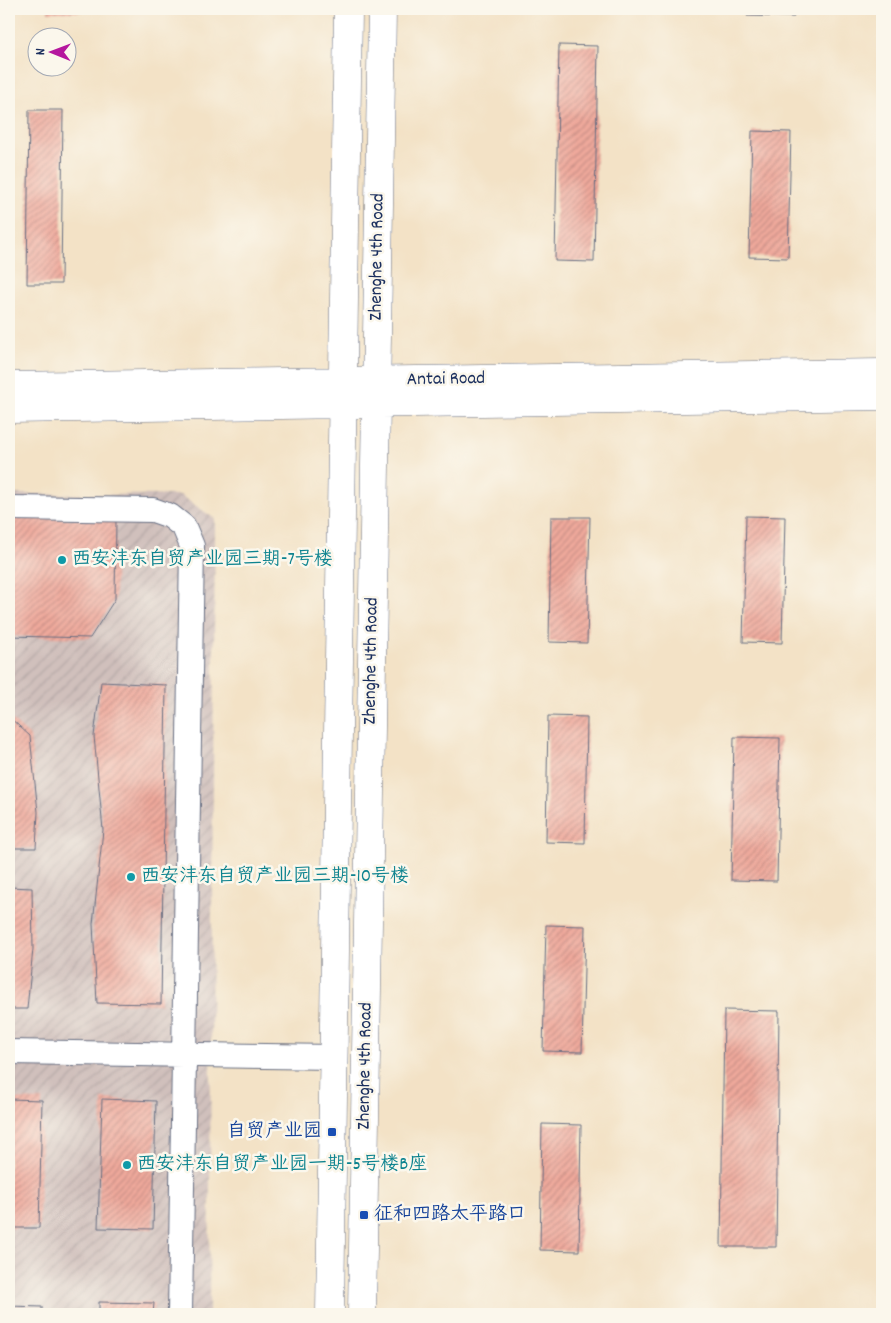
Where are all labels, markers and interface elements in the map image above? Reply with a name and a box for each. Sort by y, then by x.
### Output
north arrow [28,28,78,78]
text: N [31,48,51,55]
street label: Zhenghe 4th Road [363,193,393,321]
street label: Antai Road [407,366,485,394]
place label: 西安沣东自贸产业园三期-7号楼 [72,547,333,574]
marker: 西安沣东自贸产业园三期-7号楼 [56,554,68,566]
street label: Zhenghe 4th Road [357,597,387,725]
place label: 西安沣东自贸产业园三期-10号楼 [141,864,409,891]
marker: 西安沣东自贸产业园三期-10号楼 [125,871,137,883]
street label: Zhenghe 4th Road [351,1002,381,1130]
place label: 自贸产业园 [227,1119,322,1146]
marker: 自贸产业园 [326,1126,338,1138]
place label: 西安沣东自贸产业园一期-5号楼B座 [137,1152,427,1179]
marker: 西安沣东自贸产业园一期-5号楼B座 [121,1159,133,1171]
place label: 征和四路太平路口 [374,1202,526,1229]
marker: 征和四路太平路口 [358,1209,370,1221]

